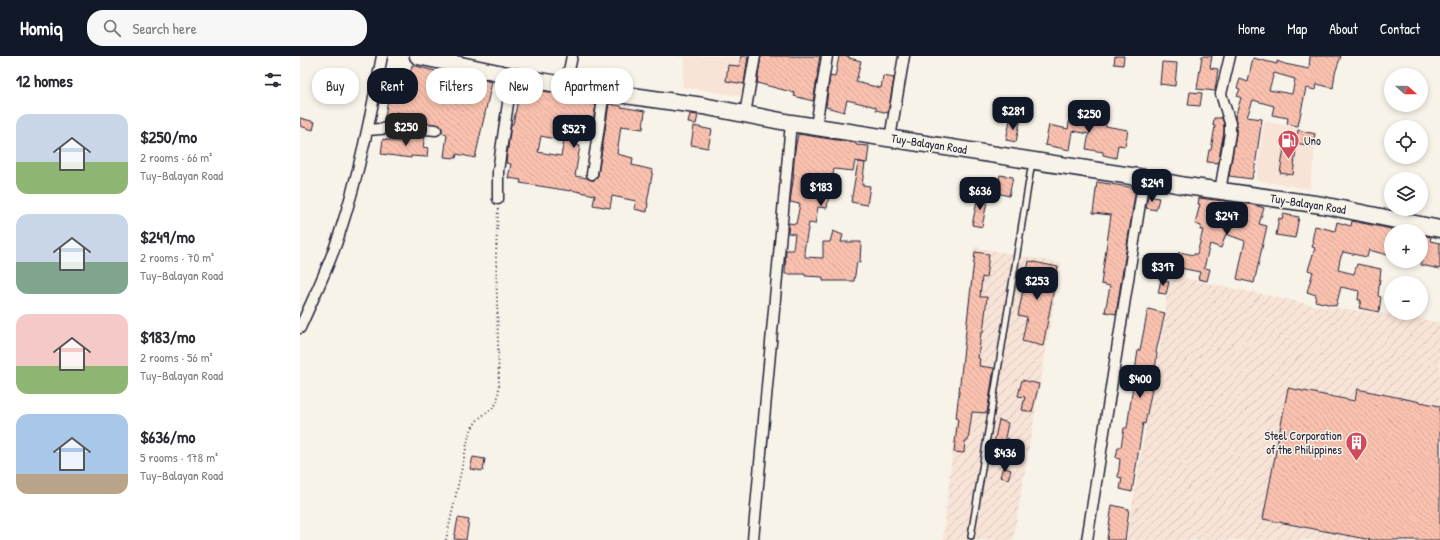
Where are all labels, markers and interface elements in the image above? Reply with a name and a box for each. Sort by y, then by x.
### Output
search box [87,10,367,46]
text: Homiq [20,15,63,41]
icon: search [101,17,123,39]
text: Search here [133,18,197,39]
text: Home [1238,19,1265,38]
text: Map [1287,19,1307,38]
text: About [1329,19,1358,38]
text: Contact [1380,19,1420,38]
chip: Buy [312,68,359,104]
chip: Rent [367,68,418,104]
chip: Filters [426,68,487,104]
chip: New [495,68,543,104]
chip: Apartment [551,68,633,104]
north arrow [1384,68,1428,112]
map controls [1384,68,1428,320]
text: 12 homes [16,69,73,92]
icon: filters [262,69,284,91]
pin: $281 [989,97,1037,131]
pin: $250 [1065,100,1113,134]
text: $281 [1001,101,1025,119]
text: $250 [1077,104,1101,122]
pin: $250 [382,113,430,147]
pin: $527 [550,115,598,149]
text: $250 [394,117,418,135]
text: $527 [562,119,586,137]
button: locate [1384,120,1428,164]
text: $250/mo [140,125,197,148]
fuel station icon: Uno [1275,128,1301,161]
street label: Tuy-Balayan Road [890,129,969,158]
icon: home [48,130,96,178]
place label: Uno [1304,132,1321,149]
text: 2 rooms · 66 m² [140,148,212,166]
text: Tuy-Balayan Road [140,166,223,184]
pin: $249 [1128,169,1176,203]
button: layers [1384,172,1428,216]
pin: $183 [797,173,845,207]
text: $249 [1141,173,1163,191]
text: $183 [810,177,832,195]
pin: $636 [956,177,1004,211]
text: $636 [969,181,991,199]
street label: Tuy-Balayan Road [1269,189,1348,218]
pin: $247 [1203,202,1251,236]
text: $247 [1215,206,1239,224]
button: + [1384,224,1428,268]
text: $249/mo [140,225,195,248]
icon: home [48,230,96,278]
text: 2 rooms · 70 m² [140,248,214,266]
pin: $317 [1139,253,1187,287]
text: $317 [1151,257,1175,275]
text: Tuy-Balayan Road [140,266,223,284]
pin: $253 [1013,267,1061,301]
text: $253 [1025,271,1049,289]
button: − [1384,276,1428,320]
text: $183/mo [140,325,195,348]
icon: home [48,330,96,378]
text: 2 rooms · 56 m² [140,348,213,366]
pin: $400 [1116,365,1164,399]
text: Tuy-Balayan Road [140,366,223,384]
text: $400 [1128,369,1152,387]
text: $636/mo [140,425,195,448]
place label: Steel Corporation of the Philippines [1264,427,1342,458]
icon: home [48,430,96,478]
building icon: Steel Corporation of the Philippines [1344,430,1370,463]
pin: $436 [981,439,1029,473]
text: $436 [994,443,1016,461]
text: 5 rooms · 178 m² [140,448,218,466]
text: Tuy-Balayan Road [140,466,223,484]

